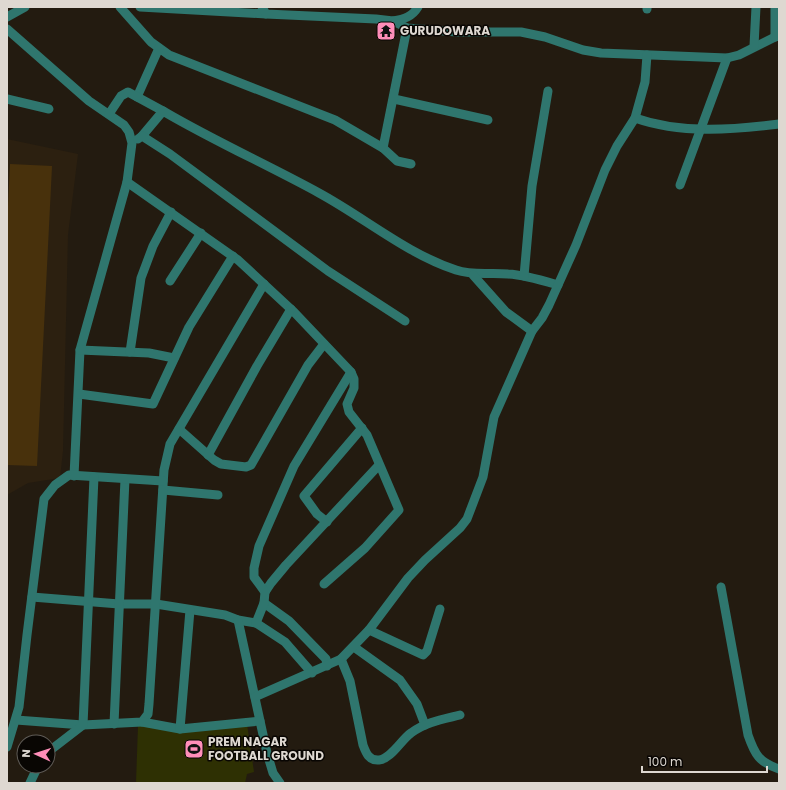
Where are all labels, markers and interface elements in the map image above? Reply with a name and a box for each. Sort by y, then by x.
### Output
temple icon: GURUDOWARA [375,20,397,42]
place label: GURUDOWARA [400,22,490,39]
place label: PREM NAGAR FOOTBALL GROUND [208,733,324,764]
north arrow [16,734,56,774]
sports icon: PREM NAGAR FOOTBALL GROUND [183,738,205,760]
scale bar [642,748,767,774]
text: N [18,749,34,758]
text: 100 m [648,753,682,770]

